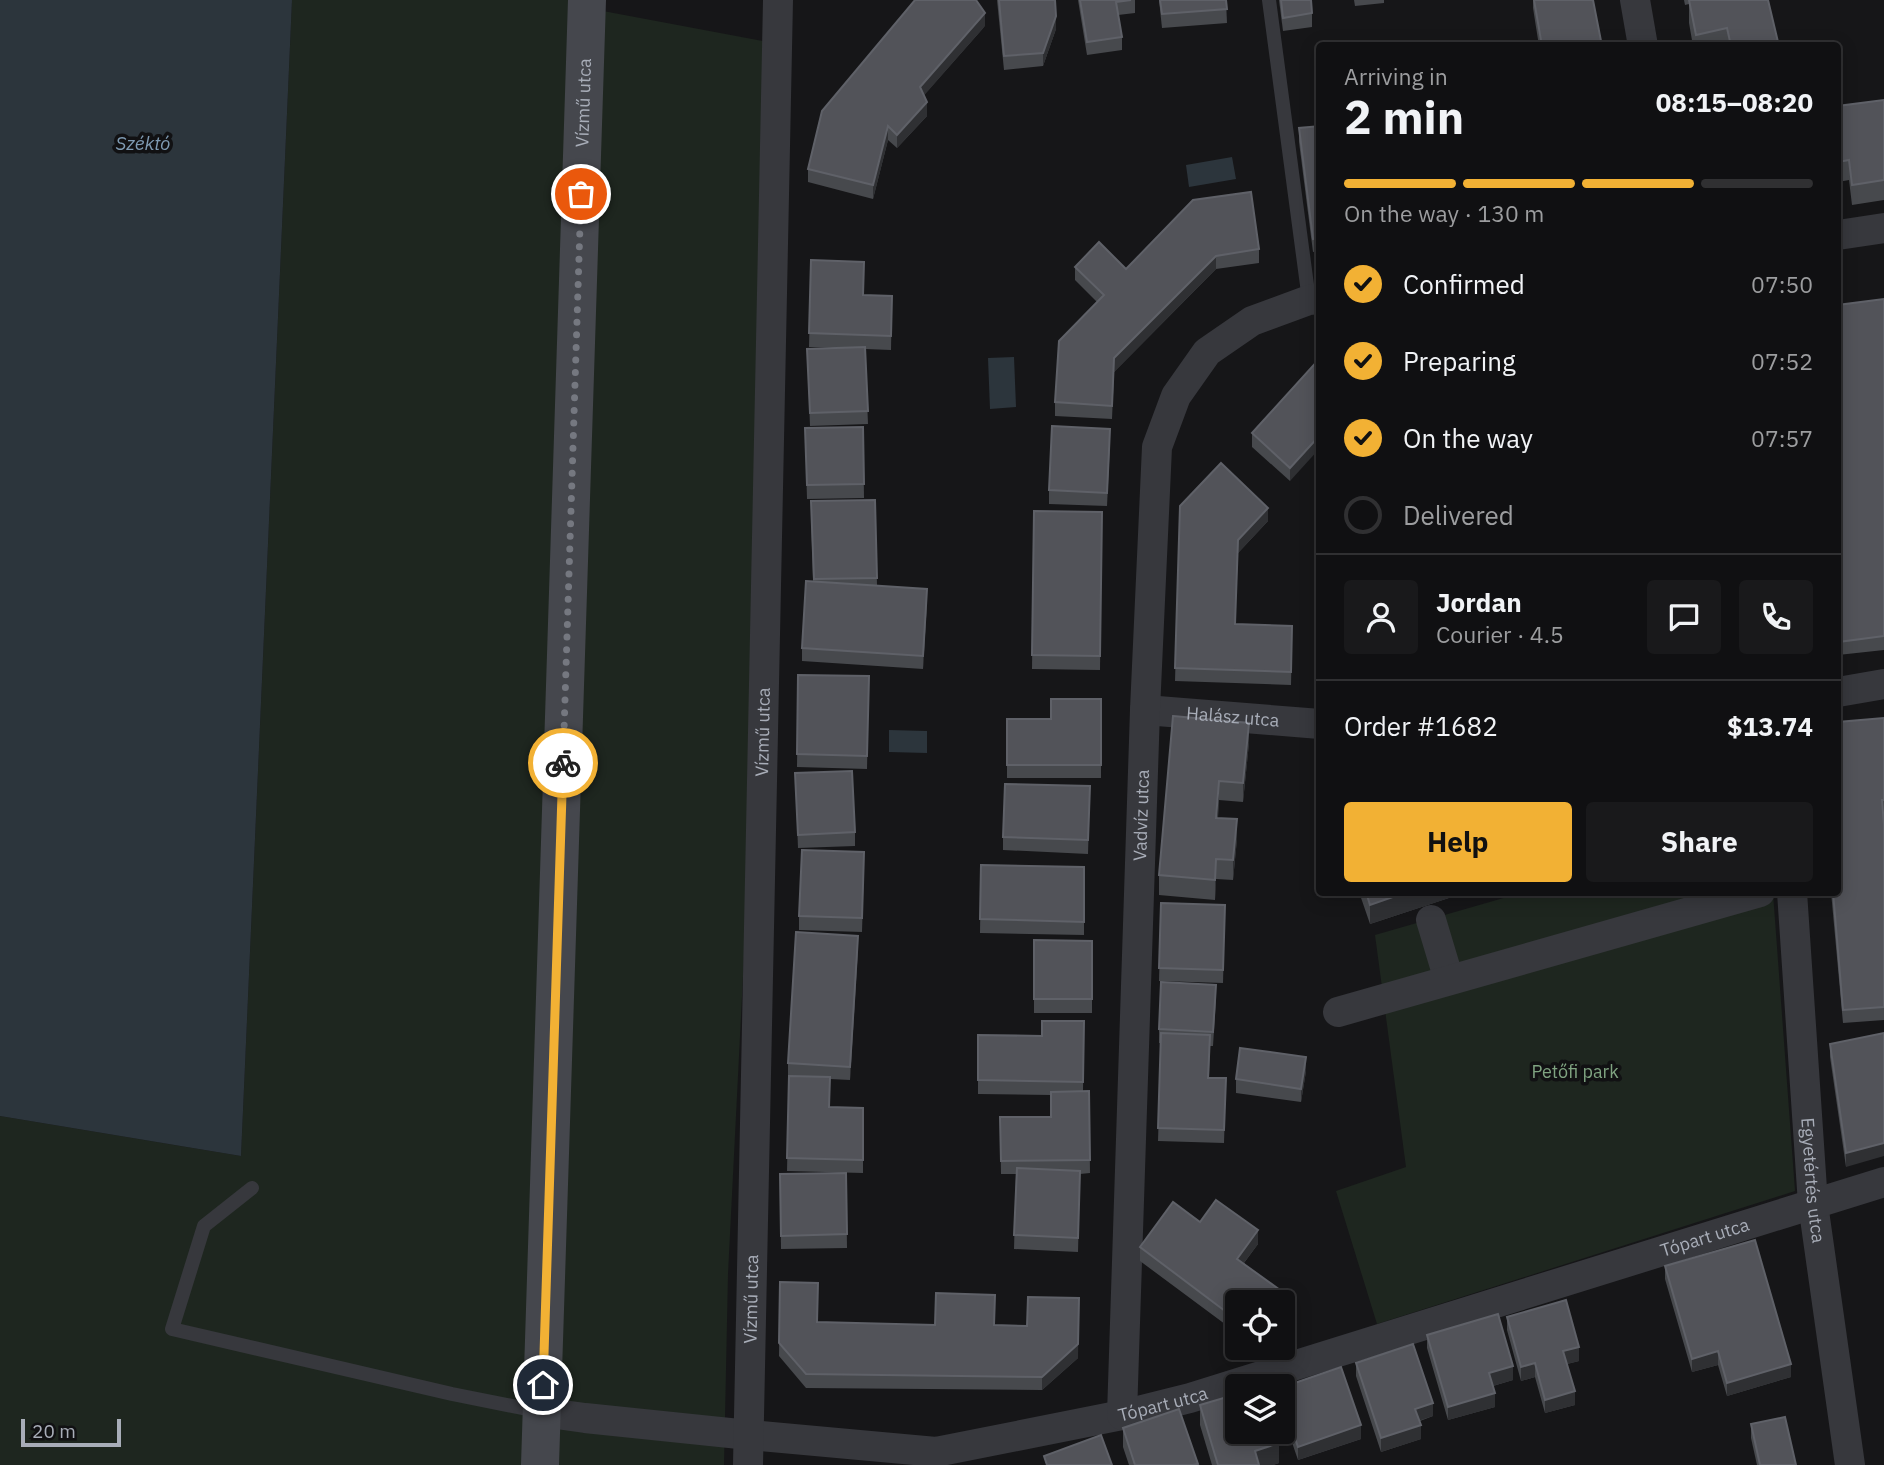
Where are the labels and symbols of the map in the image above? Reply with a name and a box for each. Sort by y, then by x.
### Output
street label: Vízmű utca [570,57,596,148]
water label: Széktó [115,131,171,155]
pin [551,164,611,224]
street label: Vízmű utca [750,687,775,777]
street label: Halász utca [1185,701,1281,732]
courier [528,728,598,798]
street label: Vadvíz utca [1128,769,1154,861]
park label: Petőfi park [1531,1060,1619,1083]
street label: Egyetértés utca [1796,1117,1830,1245]
street label: Tópart utca [1657,1213,1752,1262]
street label: Vízmű utca [738,1254,763,1344]
pin [513,1355,573,1415]
street label: Tópart utca [1116,1381,1211,1427]
scale bar [21,1416,121,1448]

